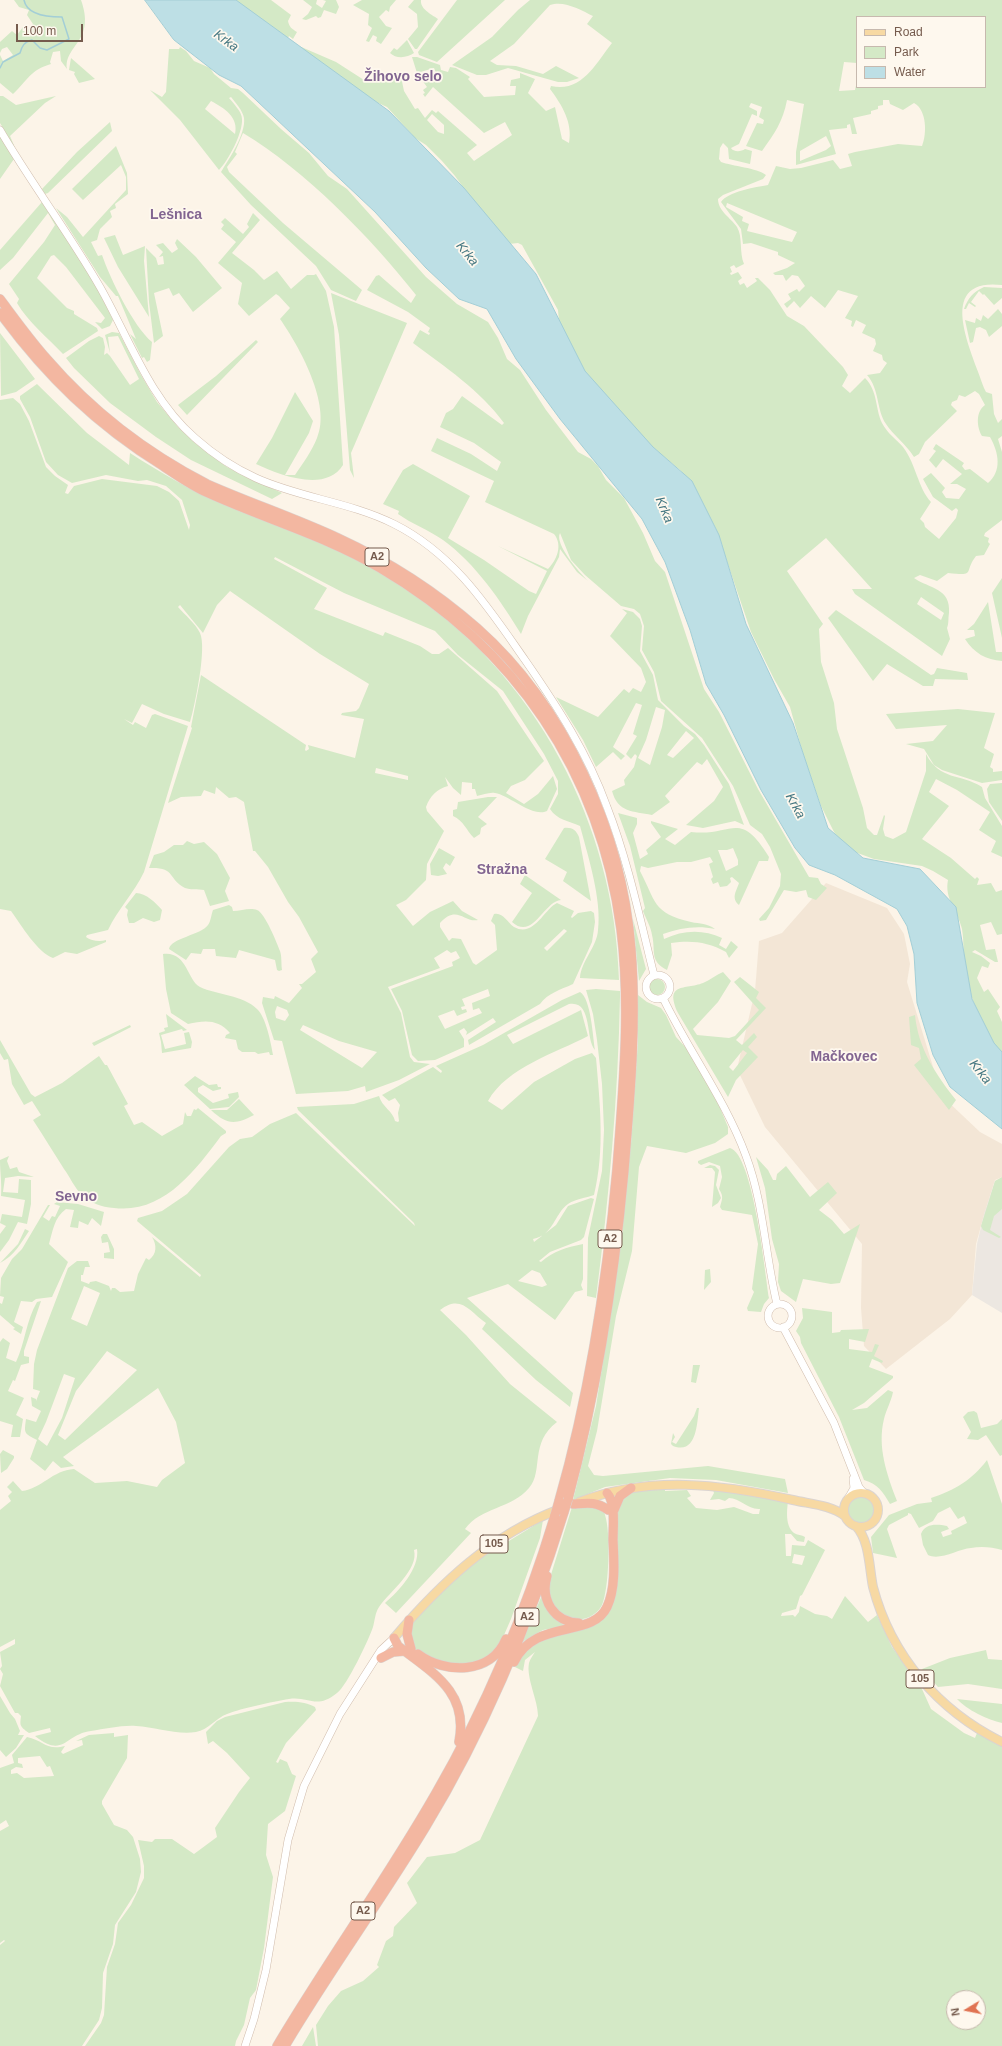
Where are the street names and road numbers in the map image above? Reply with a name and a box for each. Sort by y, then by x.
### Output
road number: A2 [365,548,389,566]
road number: A2 [598,1230,622,1248]
road number: 105 [480,1535,508,1553]
road number: A2 [515,1608,539,1626]
road number: 105 [906,1670,934,1688]
road number: A2 [351,1902,375,1920]

